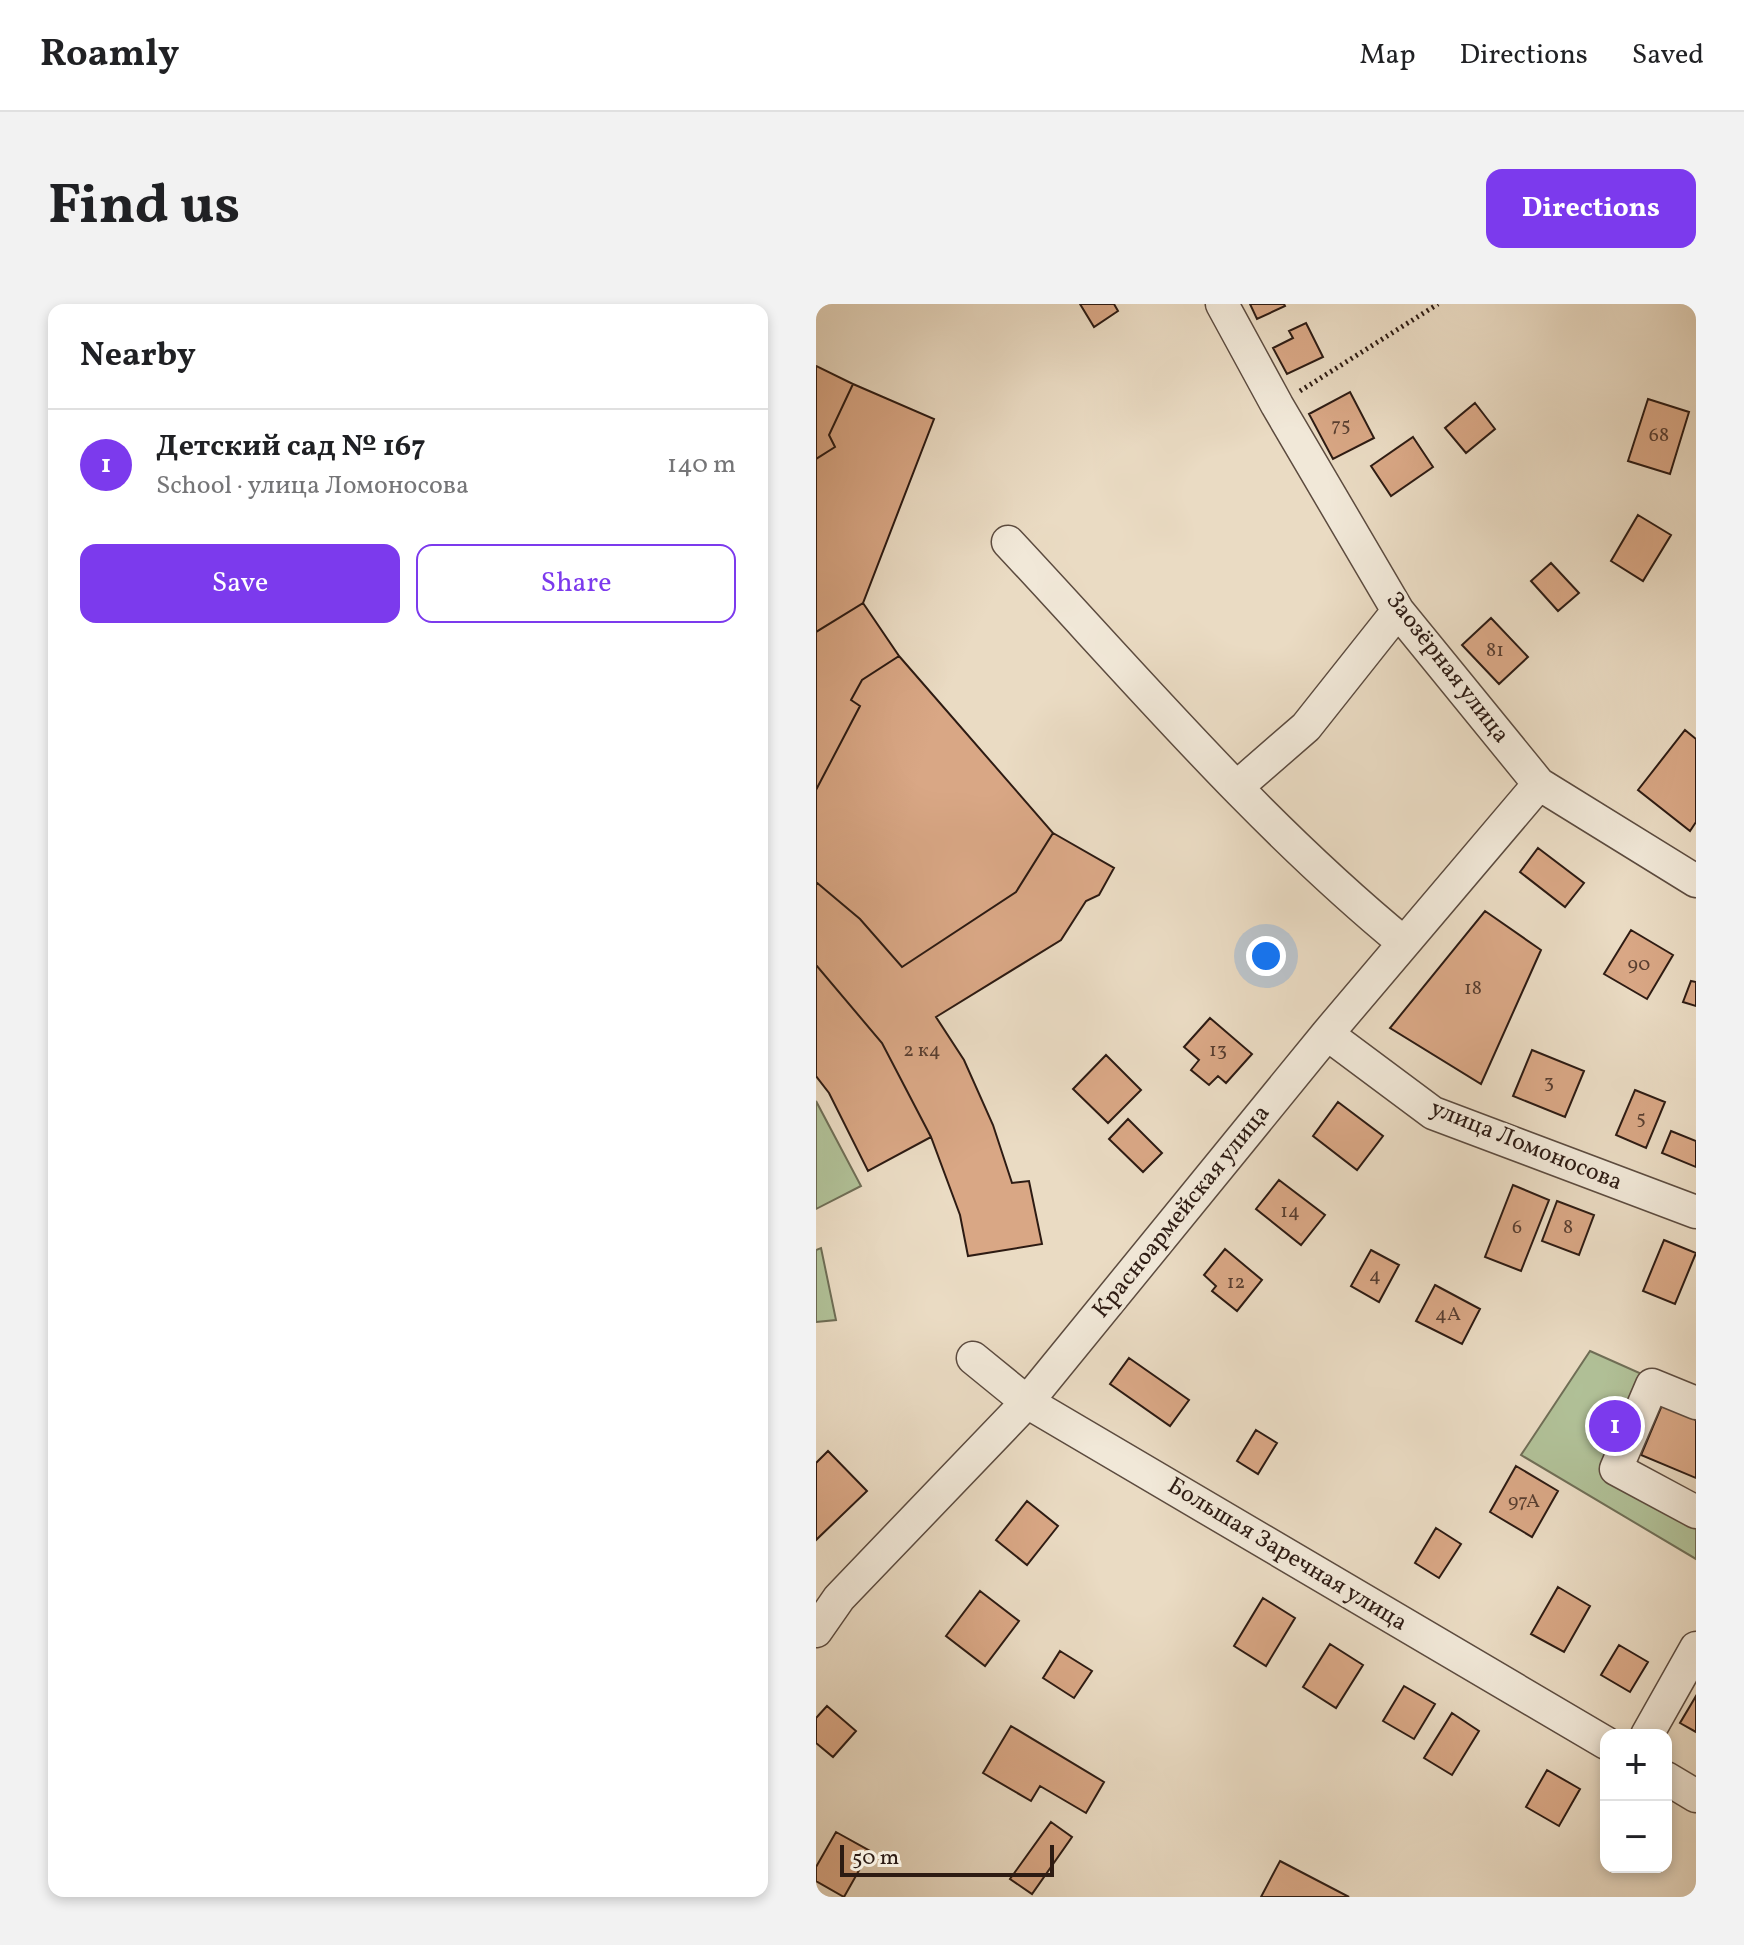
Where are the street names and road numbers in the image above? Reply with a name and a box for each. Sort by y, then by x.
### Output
street label: Заозёрная улица [1377,585,1517,751]
street label: улица Ломоносова [1425,1092,1627,1200]
street label: Красноармейская улица [1085,1098,1279,1326]
street label: Большая Заречная улица [1161,1470,1413,1640]

